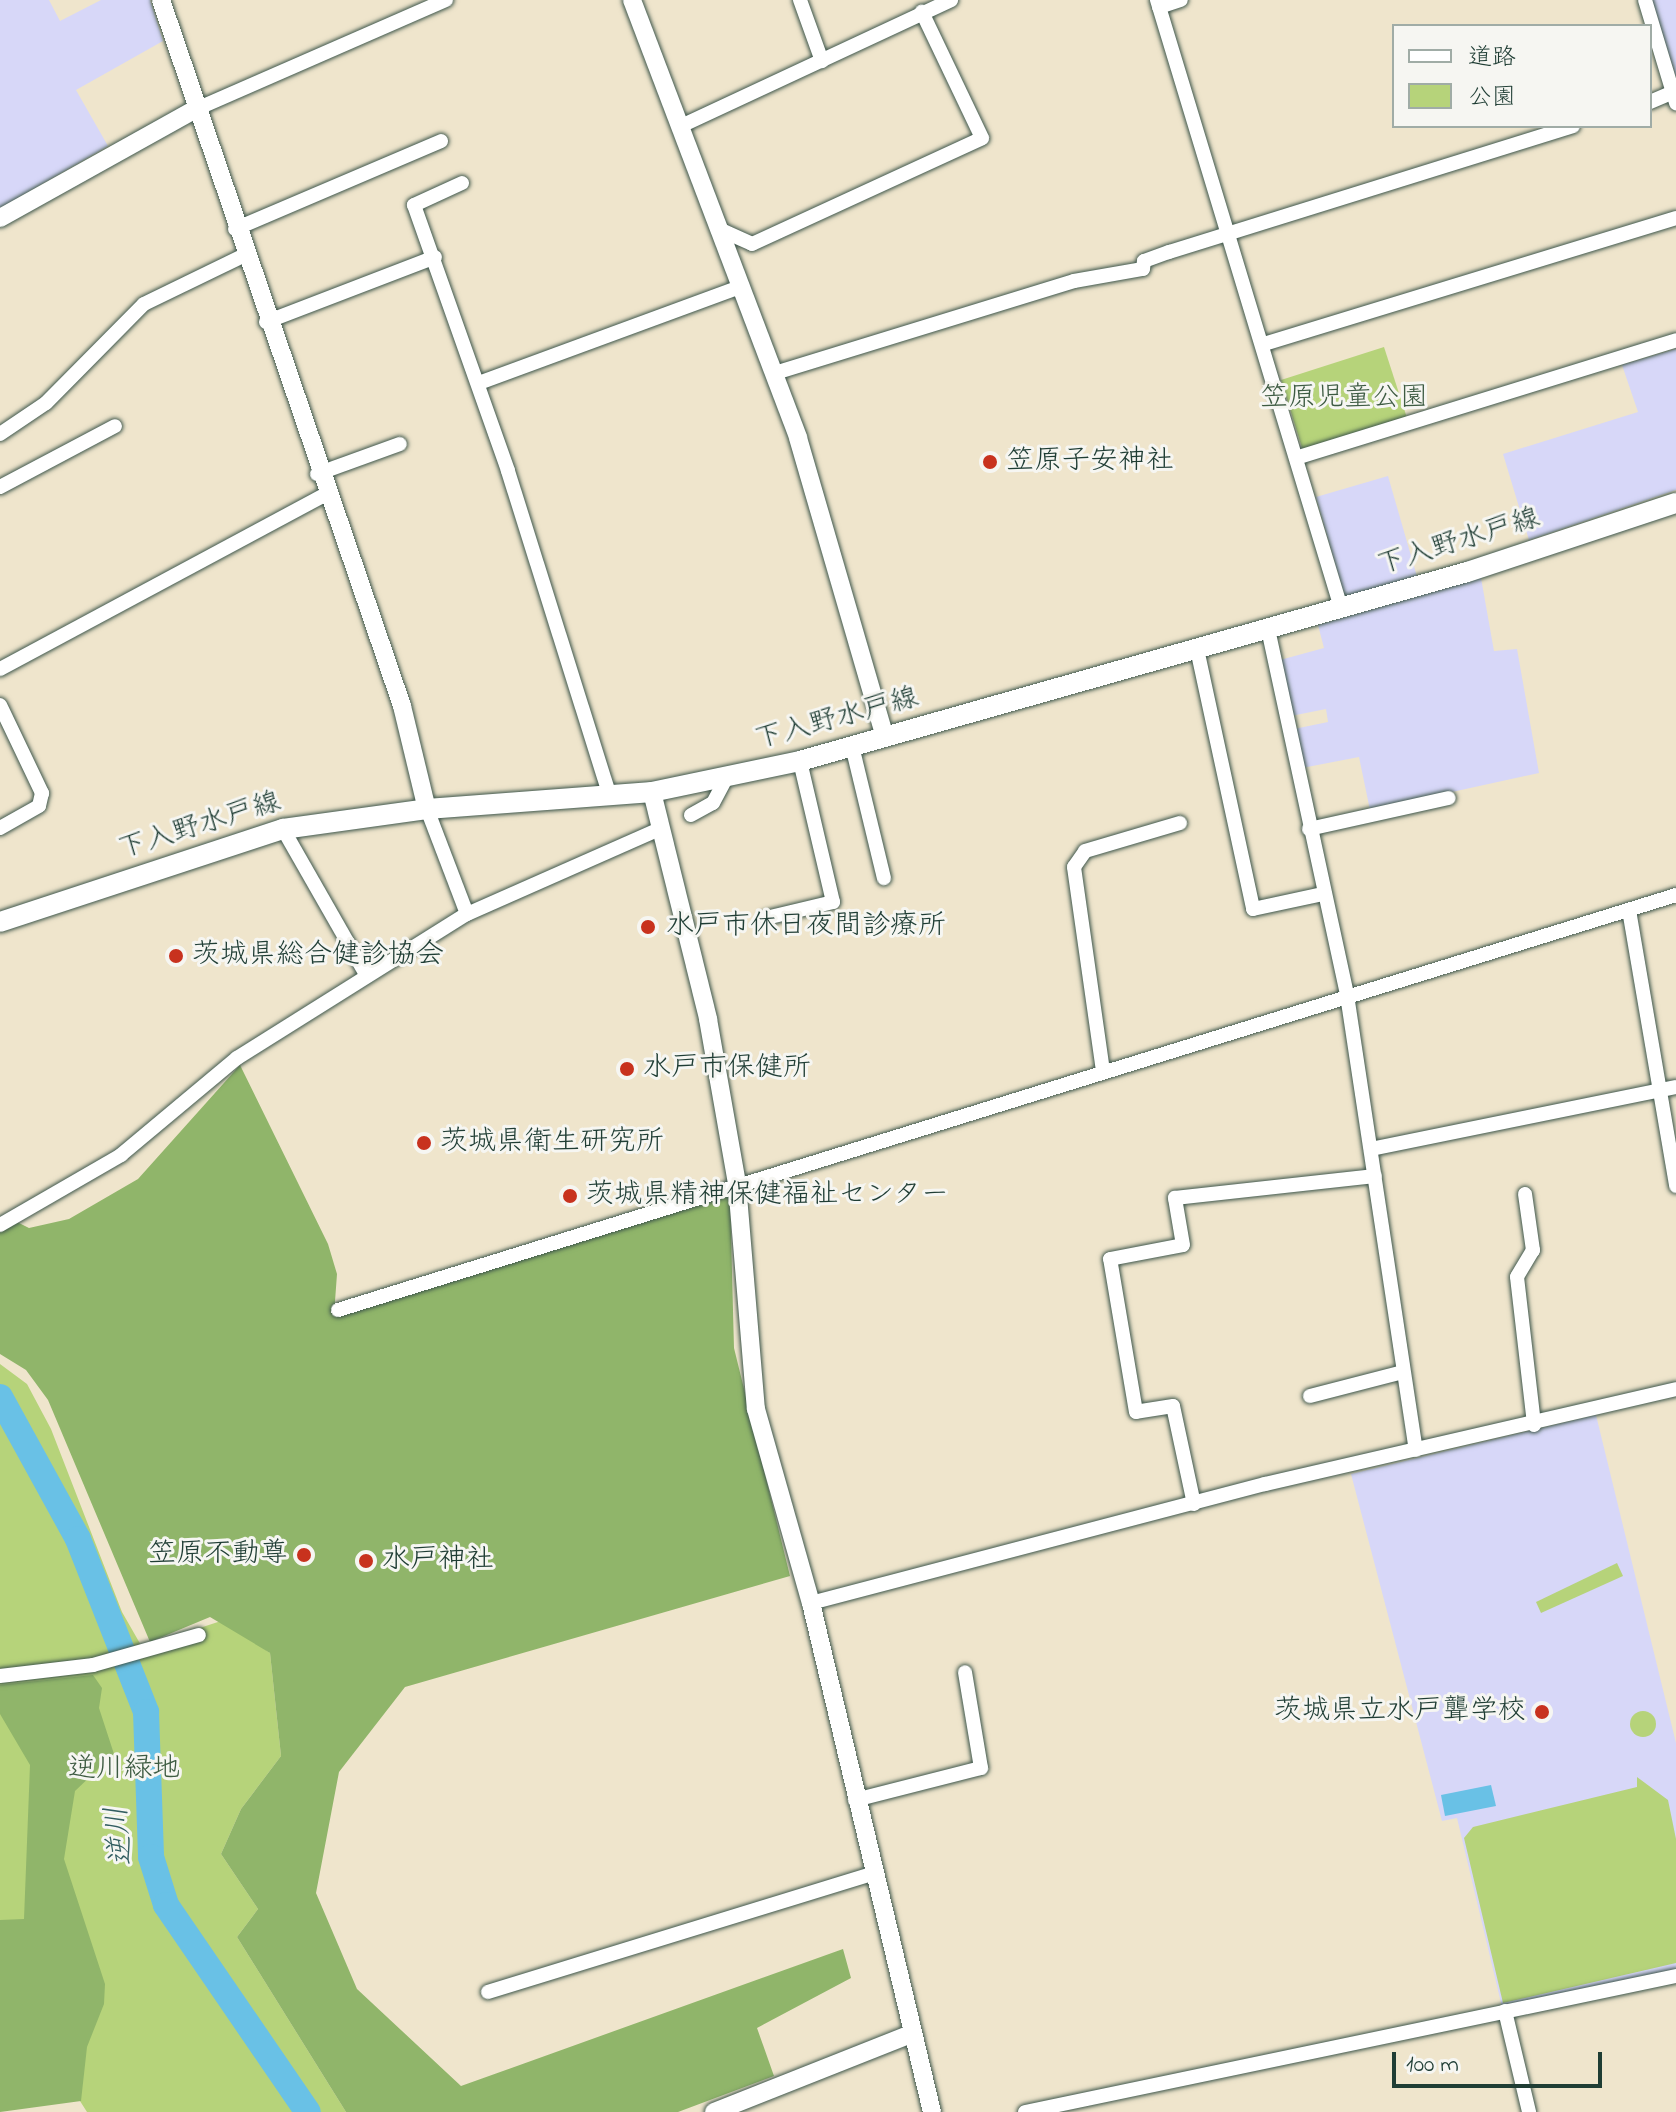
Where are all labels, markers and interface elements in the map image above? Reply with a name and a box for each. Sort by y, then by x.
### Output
legend [1392,24,1652,128]
text: 道路 [1468,41,1516,76]
text: 公園 [1468,81,1516,116]
park label: 笠原児童公園 [1260,382,1428,416]
place label: 笠原子安神社 [1006,445,1174,479]
marker: 笠原子安神社 [981,453,999,471]
street label: 下入野水戸線 [1374,502,1544,584]
street label: 下入野水戸線 [752,682,922,758]
street label: 下入野水戸線 [115,786,285,868]
place label: 水戸市休日夜間診療所 [666,910,946,944]
marker: 水戸市休日夜間診療所 [637,916,659,938]
place label: 茨城県総合健診協会 [192,939,444,973]
marker: 茨城県総合健診協会 [167,947,185,965]
place label: 水戸市保健所 [643,1052,811,1086]
marker: 水戸市保健所 [618,1060,636,1078]
place label: 茨城県衛生研究所 [440,1126,664,1160]
marker: 茨城県衛生研究所 [415,1134,433,1152]
place label: 茨城県精神保健福祉センター [586,1179,950,1213]
marker: 茨城県精神保健福祉センター [561,1187,579,1205]
place label: 笠原不動尊 [148,1538,288,1572]
place label: 水戸神社 [382,1544,494,1578]
marker: 笠原不動尊 [295,1546,313,1564]
marker: 水戸神社 [357,1552,375,1570]
place label: 茨城県立水戸聾学校 [1274,1695,1526,1729]
marker: 茨城県立水戸聾学校 [1533,1703,1551,1721]
park label: 逆川緑地 [68,1753,180,1787]
water label: 逆川 [100,1804,142,1868]
scale bar [1396,2036,1606,2086]
text: 100 m [1406,2048,1459,2083]

